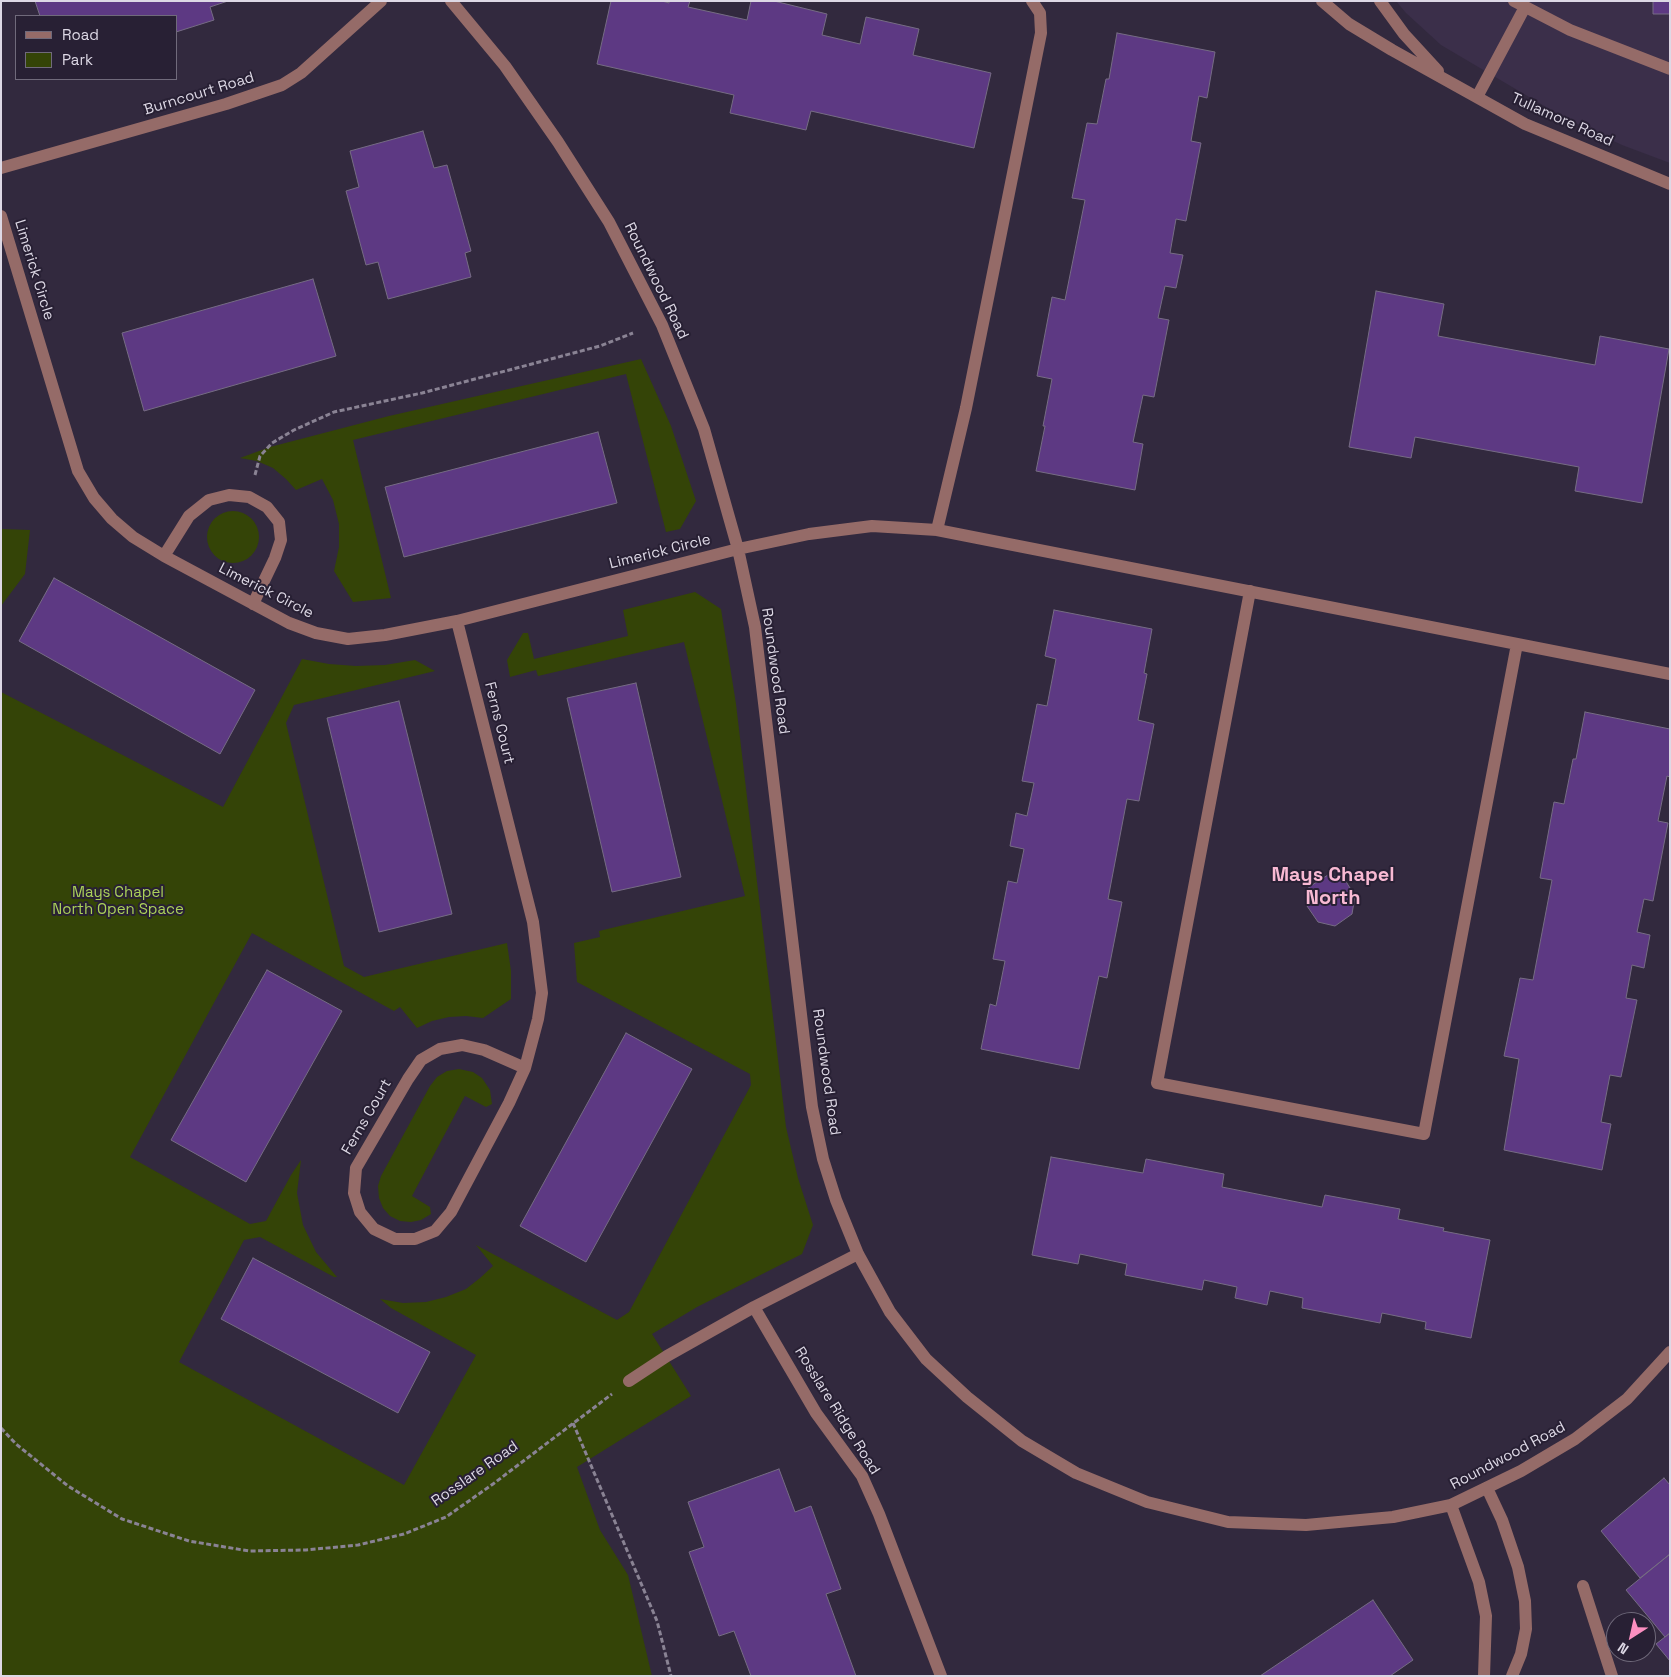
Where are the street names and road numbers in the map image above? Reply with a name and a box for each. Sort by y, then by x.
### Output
street label: Burncourt Road [142,69,256,119]
street label: Tullamore Road [1508,89,1616,151]
street label: Limerick Circle [10,218,58,322]
street label: Roundwood Road [620,220,692,342]
street label: Limerick Circle [607,531,713,573]
street label: Limerick Circle [216,559,316,623]
street label: Roundwood Road [757,607,793,735]
street label: Ferns Court [480,680,518,766]
street label: Roundwood Road [808,1008,844,1136]
street label: Ferns Court [338,1076,396,1158]
street label: Rosslare Ridge Road [790,1344,884,1478]
street label: Roundwood Road [1447,1418,1569,1494]
street label: Rosslare Road [428,1437,522,1511]

